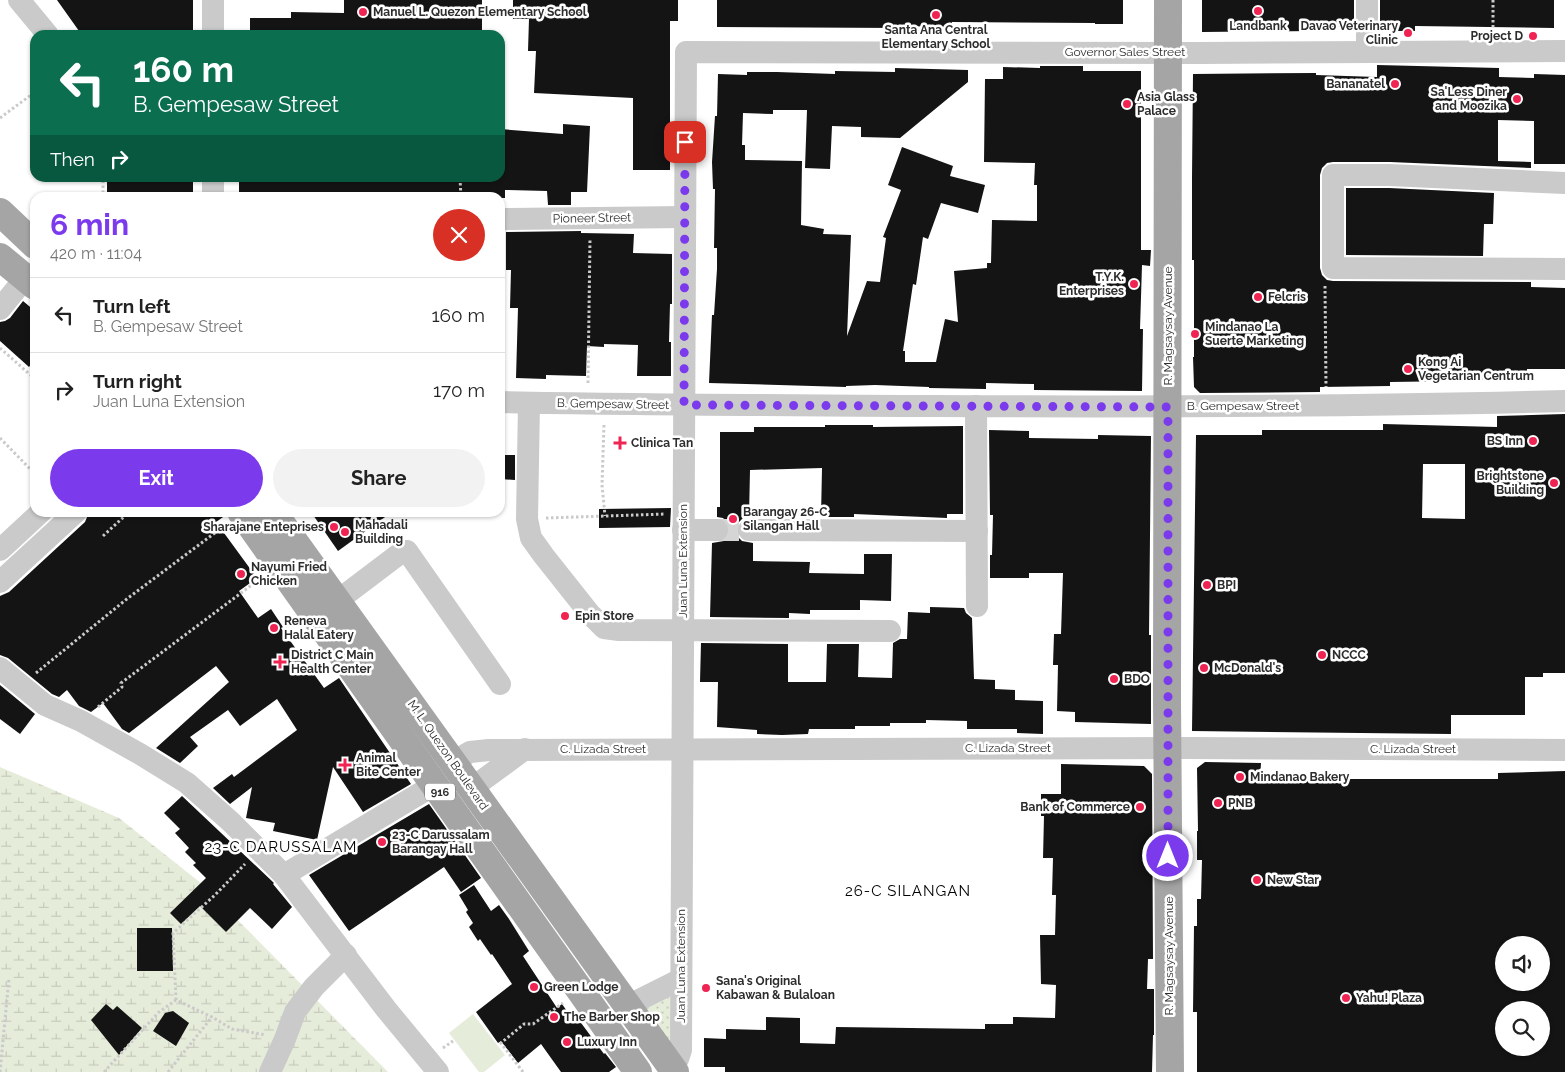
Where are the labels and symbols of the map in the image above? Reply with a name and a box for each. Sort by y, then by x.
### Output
place label: Manuel L. Quezon Elementary School [373,5,587,19]
marker: Landbank [1252,5,1264,17]
marker: Manuel L. Quezon Elementary School [357,6,369,18]
marker: Santa Ana Central Elementary School [930,9,942,21]
place label: Landbank [1229,19,1287,33]
place label: Davao Veterinary Clinic [1301,19,1398,47]
place label: Santa Ana Central Elementary School [882,23,991,51]
marker: Davao Veterinary Clinic [1402,27,1414,39]
place label: Project D [1471,29,1523,43]
marker: Project D [1527,30,1539,42]
street label: Governor Sales Street [1065,45,1185,59]
place label: Bananatel [1326,77,1385,91]
marker: Bananatel [1389,78,1401,90]
place label: Sa'Less Diner and Moozika [1431,85,1507,113]
place label: Asia Glass Palace [1137,90,1195,118]
marker: Sa'Less Diner and Moozika [1511,93,1523,105]
marker: Asia Glass Palace [1121,98,1133,110]
pin [664,121,706,163]
street label: Pioneer Street [553,210,631,226]
street label: R. Magsaysay Avenue [1161,266,1175,386]
place label: T.Y.K. Enterprises [1059,270,1124,298]
marker: T.Y.K. Enterprises [1128,278,1140,290]
place label: Felcris [1268,290,1306,304]
marker: Felcris [1252,291,1264,303]
place label: Mindanao La Suerte Marketing [1205,320,1304,348]
marker: Mindanao La Suerte Marketing [1189,328,1201,340]
place label: Kong Ai Vegetarian Centrum [1418,355,1534,383]
marker: Kong Ai Vegetarian Centrum [1402,363,1414,375]
street label: B. Gempesaw Street [557,396,669,412]
street label: B. Gempesaw Street [1187,399,1299,413]
place label: BS Inn [1487,434,1523,448]
marker: BS Inn [1527,435,1539,447]
marker: Clinica Tan [613,436,627,450]
place label: Clinica Tan [631,436,693,450]
place label: Brightstone Building [1477,469,1544,497]
marker: Brightstone Building [1548,477,1560,489]
street label: Juan Luna Extension [676,504,690,618]
place label: Barangay 26-C Silangan Hall [743,505,828,533]
marker: Barangay 26-C Silangan Hall [727,513,739,525]
place label: Mahadali Building [355,518,408,546]
place label: Sharajane Enteprises [203,520,324,534]
marker: Sharajane Enteprises [328,521,340,533]
marker: Mahadali Building [339,526,351,538]
place label: Nayumi Fried Chicken [251,560,327,588]
marker: Nayumi Fried Chicken [235,568,247,580]
place label: BPI [1217,578,1236,592]
marker: BPI [1201,579,1213,591]
place label: Epin Store [575,609,634,623]
marker: Epin Store [559,610,571,622]
place label: Reneva Halal Eatery [284,614,354,642]
marker: Reneva Halal Eatery [268,622,280,634]
place label: District C Main Health Center [291,648,374,676]
place label: NCCC [1332,648,1366,662]
marker: NCCC [1316,649,1328,661]
marker: District C Main Health Center [273,655,287,669]
place label: McDonald's [1214,661,1281,675]
marker: McDonald's [1198,662,1210,674]
place label: BDO [1124,672,1150,686]
marker: BDO [1108,673,1120,685]
street label: M. L. Quezon Boulevard [405,697,491,813]
street label: C. Lizada Street [965,741,1051,755]
street label: C. Lizada Street [560,742,646,756]
street label: C. Lizada Street [1370,742,1456,756]
place label: Animal Bite Center [356,751,421,779]
marker: Animal Bite Center [338,758,352,772]
place label: Mindanao Bakery [1250,770,1350,784]
marker: Mindanao Bakery [1234,771,1246,783]
road number: 916 [425,784,455,800]
place label: PNB [1228,796,1253,810]
marker: PNB [1212,797,1224,809]
place label: Bank of Commerce [1020,800,1130,814]
marker: Bank of Commerce [1134,801,1146,813]
place label: 23-C Darussalam Barangay Hall [392,828,490,856]
position arrow [1141,829,1193,881]
marker: 23-C Darussalam Barangay Hall [376,836,388,848]
district label: 23-C DARUSSALAM [204,838,358,856]
place label: New Star [1267,873,1319,887]
marker: New Star [1251,874,1263,886]
district label: 26-C SILANGAN [845,882,971,900]
street label: R. Magsaysay Avenue [1162,896,1176,1016]
street label: Juan Luna Extension [674,909,688,1023]
place label: Sana's Original Kabawan & Bulaloan [716,974,835,1002]
place label: Green Lodge [544,980,619,994]
marker: Green Lodge [528,981,540,993]
marker: Sana's Original Kabawan & Bulaloan [700,982,712,994]
place label: Yahu! Plaza [1356,991,1422,1005]
marker: Yahu! Plaza [1340,992,1352,1004]
place label: The Barber Shop [564,1010,660,1024]
marker: The Barber Shop [548,1011,560,1023]
place label: Luxury Inn [577,1035,637,1049]
marker: Luxury Inn [561,1036,573,1048]

